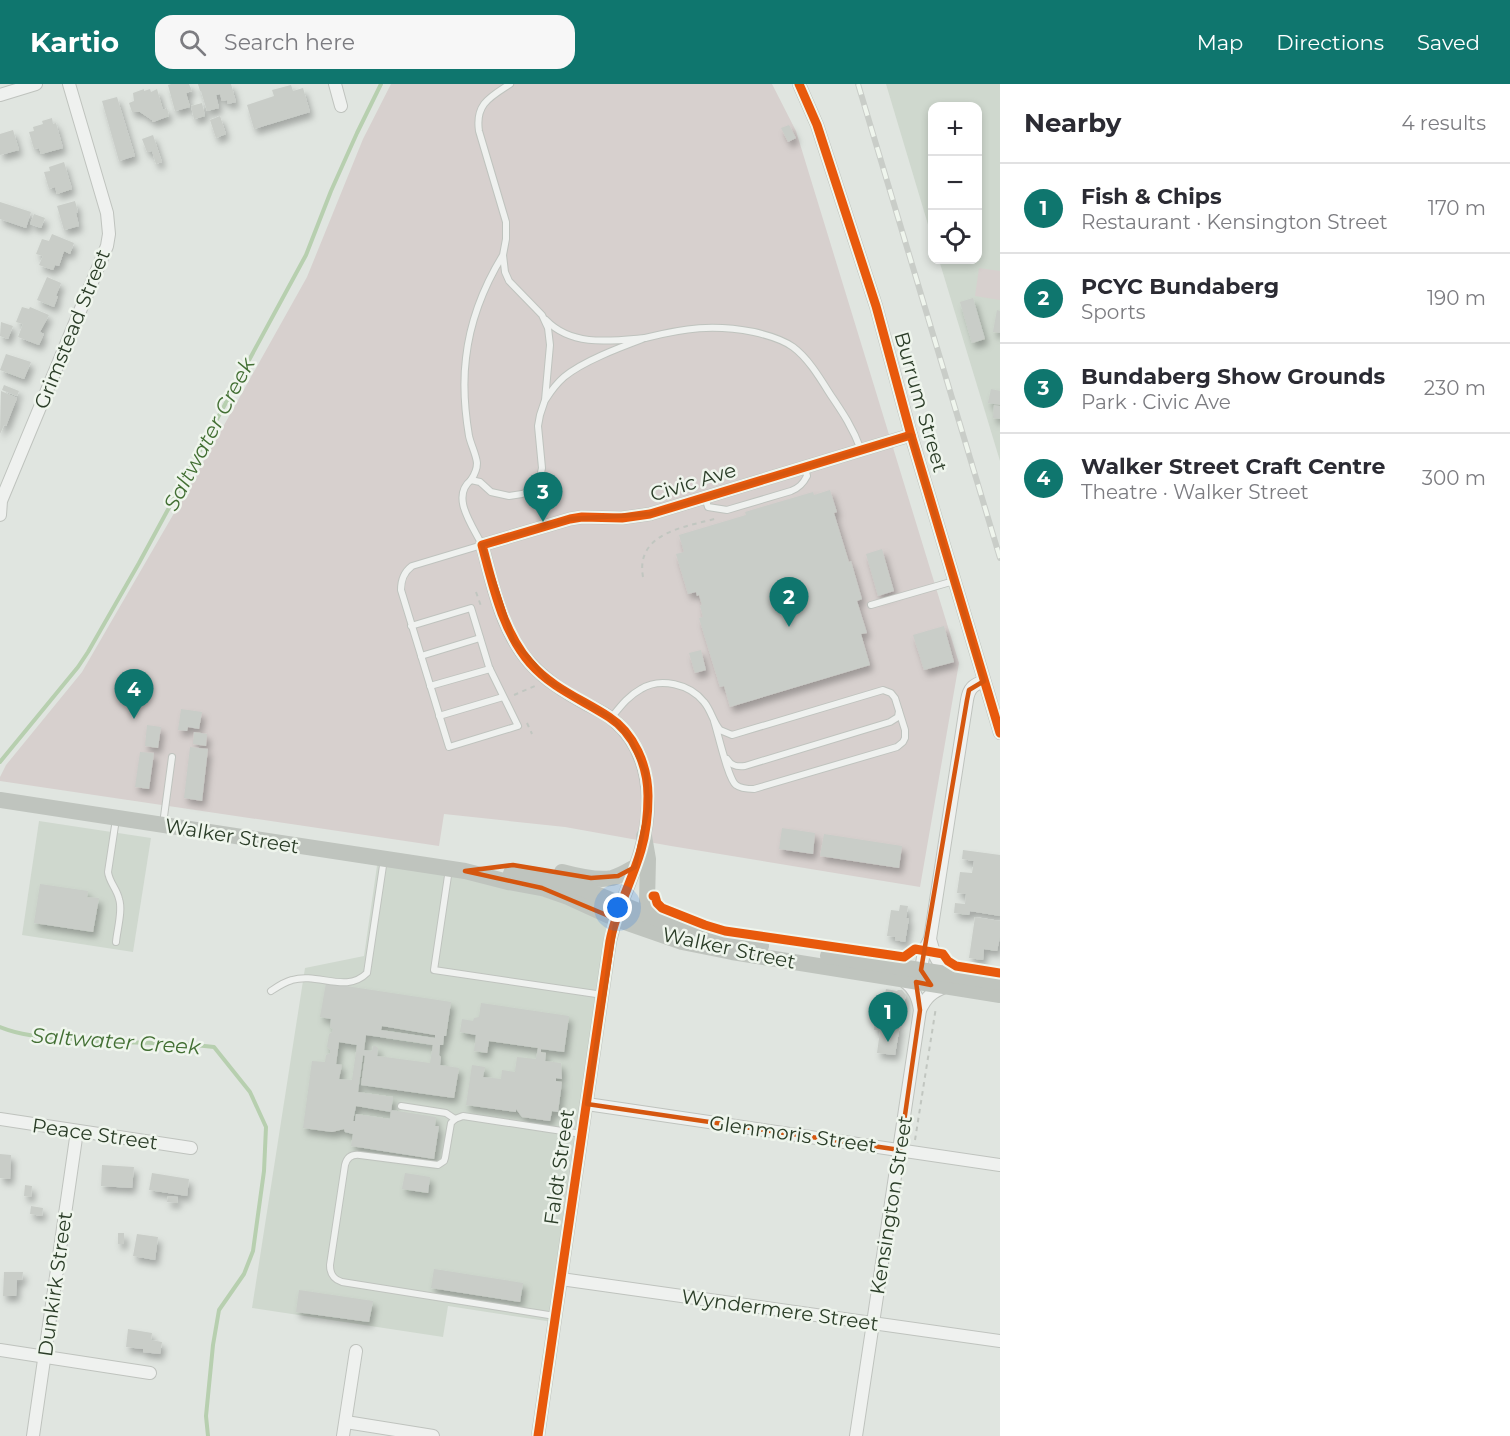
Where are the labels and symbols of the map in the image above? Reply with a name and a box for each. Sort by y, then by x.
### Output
street label: Grimstead Street [29,246,115,412]
street label: Burrum Street [890,329,952,475]
water label: Saltwater Creek [158,352,261,515]
street label: Civic Ave [647,458,739,506]
pin: 3 [524,472,562,522]
pin: 2 [770,578,808,627]
pin: 4 [114,670,154,719]
street label: Walker Street [163,814,301,858]
your location [603,893,632,922]
street label: Walker Street [660,922,798,974]
pin: 1 [868,992,908,1042]
water label: Saltwater Creek [31,1023,203,1059]
street label: Faldt Street [539,1108,579,1226]
street label: Glenmoris Street [708,1110,878,1158]
street label: Peace Street [31,1113,159,1155]
street label: Kensington Street [865,1114,917,1296]
street label: Dunkirk Street [33,1210,77,1358]
street label: Wyndermere Street [680,1284,880,1336]

